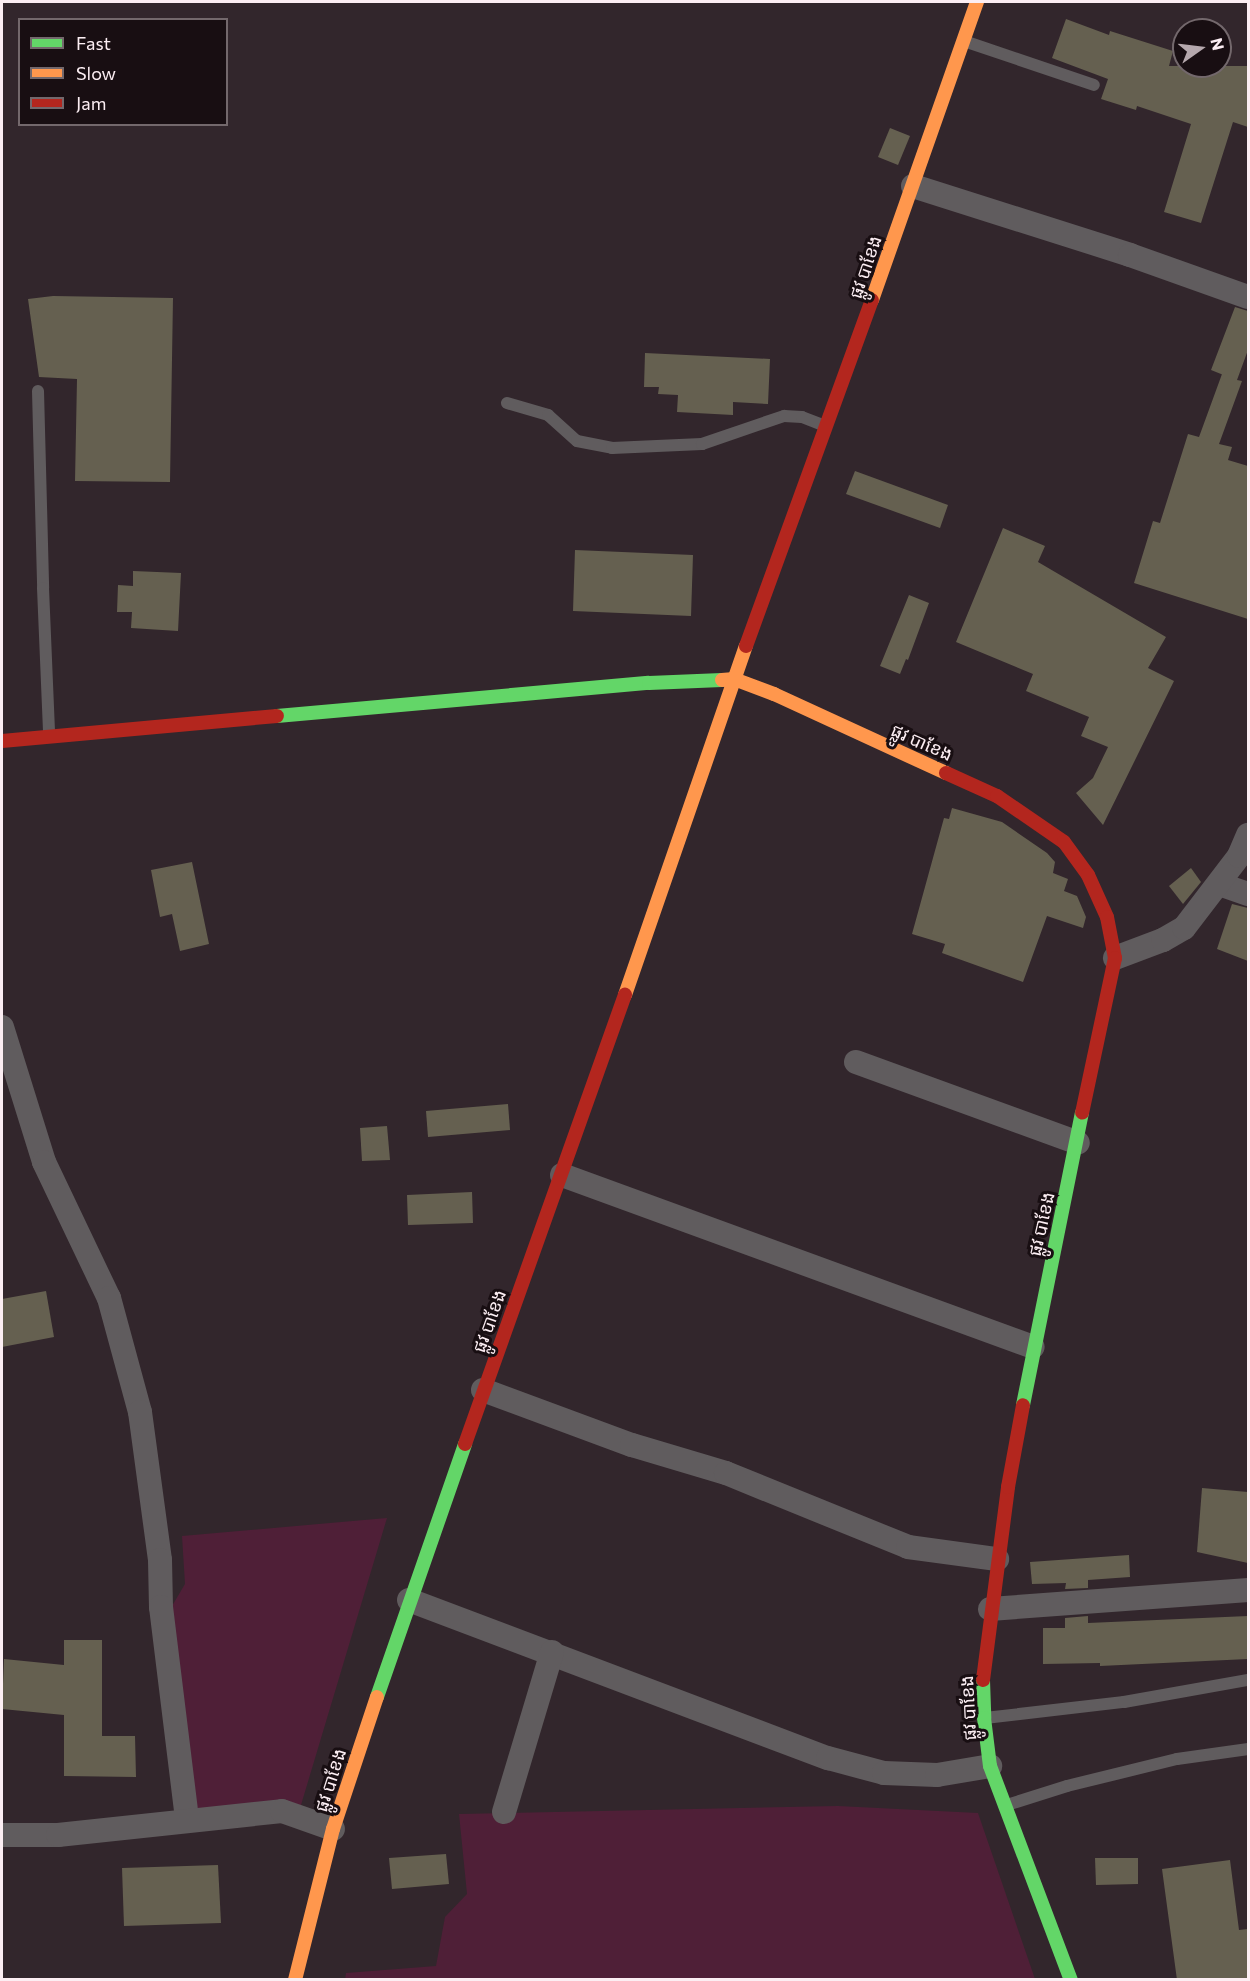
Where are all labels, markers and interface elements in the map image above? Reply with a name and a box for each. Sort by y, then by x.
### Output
legend [18,18,228,126]
north arrow [1172,18,1232,78]
text: Fast [76,32,111,54]
text: N [1207,36,1229,52]
text: Slow [76,62,116,84]
text: Jam [76,92,106,114]
street label: ផ្លូវ បាខែង [844,233,886,301]
street label: ផ្លូវ បាខែង [888,719,956,765]
street label: ផ្លូវ បាខែង [1023,1190,1059,1258]
street label: ផ្លូវ បាខែង [468,1287,510,1355]
street label: ផ្លូវ បាខែង [956,1675,980,1741]
street label: ផ្លូវ បាខែង [310,1746,350,1814]

